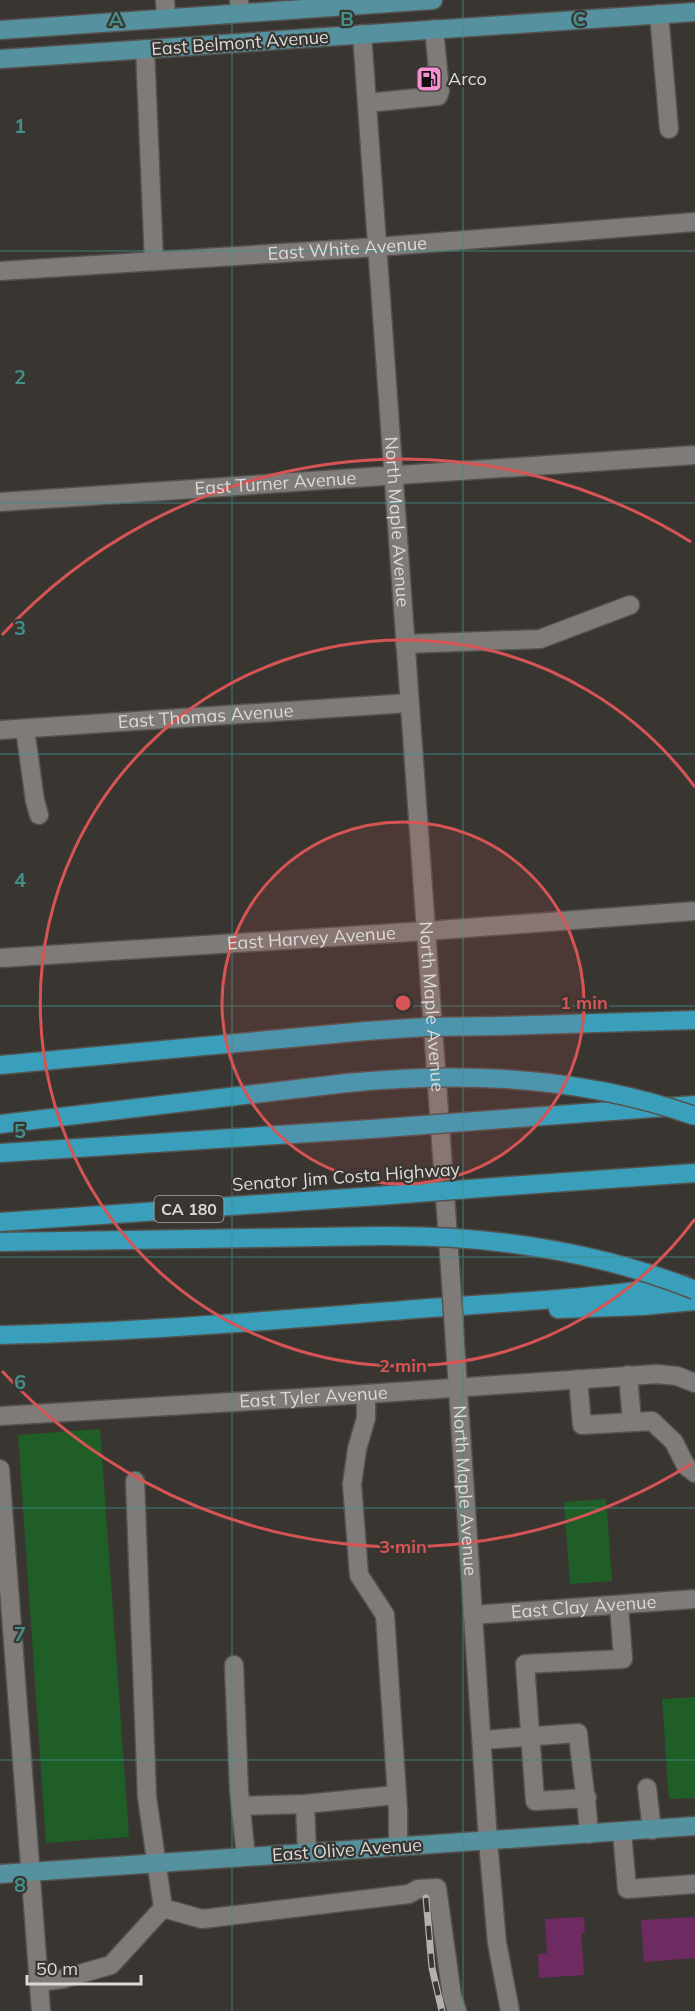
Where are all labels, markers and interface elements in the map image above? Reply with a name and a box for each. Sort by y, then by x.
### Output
text: A [109,6,124,31]
text: B [340,6,354,31]
text: C [572,6,586,31]
street label: East Belmont Avenue [151,25,329,60]
fuel station icon: Arco [414,64,444,94]
place label: Arco [448,67,487,90]
text: 1 [14,113,26,138]
street label: East White Avenue [267,231,428,265]
text: 2 [14,364,26,389]
street label: North Maple Avenue [380,436,415,608]
street label: East Turner Avenue [194,466,357,500]
text: 3 [14,615,26,640]
street label: East Thomas Avenue [117,699,294,733]
text: 4 [14,867,26,892]
street label: North Maple Avenue [414,920,450,1093]
street label: East Harvey Avenue [226,921,396,955]
text: 1 min [560,991,608,1014]
centre of rings [393,993,413,1013]
text: 5 [14,1118,26,1143]
street label: Senator Jim Costa Highway [231,1157,461,1196]
road number: CA 180 [154,1196,224,1222]
text: 2 min [379,1354,427,1377]
text: 6 [14,1369,26,1394]
street label: East Tyler Avenue [239,1381,388,1413]
street label: North Maple Avenue [448,1405,482,1577]
text: 3 min [379,1535,427,1558]
street label: East Clay Avenue [510,1590,657,1623]
text: 7 [14,1621,26,1646]
street label: East Olive Avenue [271,1833,423,1866]
text: 8 [14,1872,26,1897]
scale bar [27,1948,141,1986]
text: 50 m [36,1957,78,1980]

